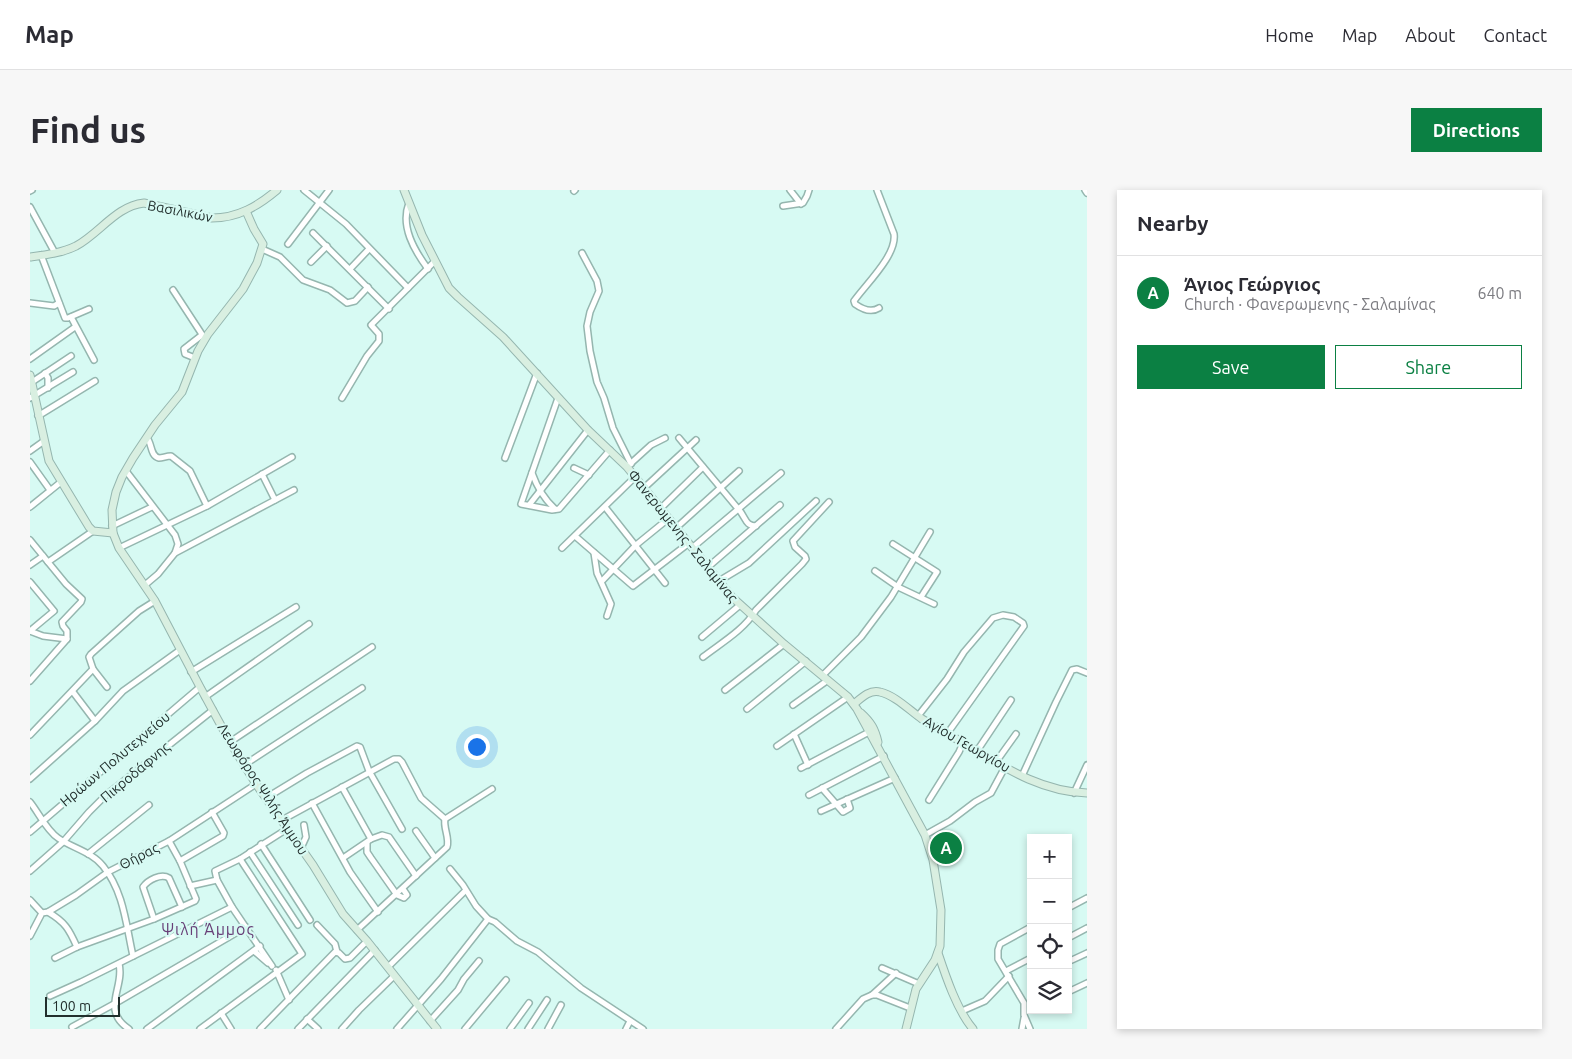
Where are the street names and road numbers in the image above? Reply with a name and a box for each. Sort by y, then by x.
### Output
street label: Βασιλικών [146,197,214,225]
street label: Φανερωμενης - Σαλαμίνας [625,467,742,606]
street label: Ηρώων Πολυτεχνείου [57,709,173,809]
street label: Αγίου Γεωργίου [921,713,1013,775]
street label: Λεωφόρος Ψιλής Άμμου [214,720,312,858]
street label: Πικροδάφνης [97,738,173,806]
street label: Θήρας [117,839,162,873]

